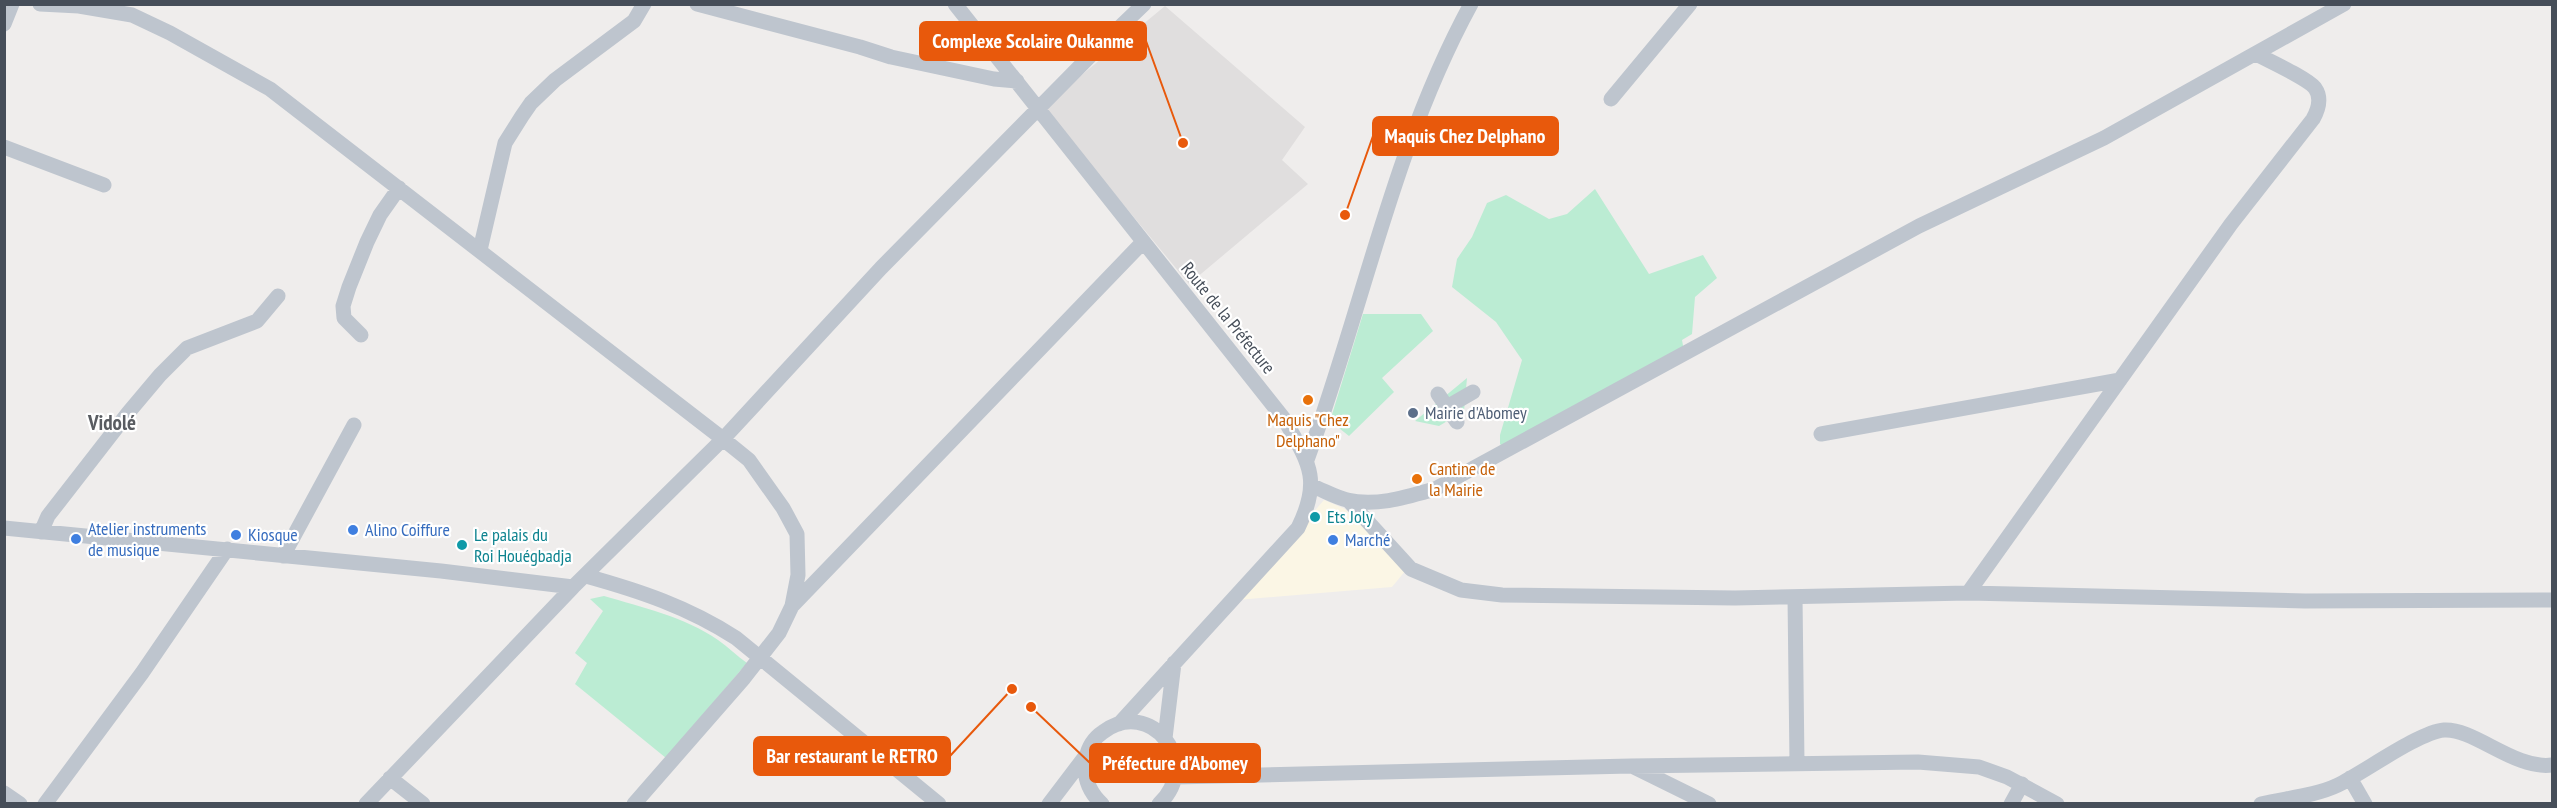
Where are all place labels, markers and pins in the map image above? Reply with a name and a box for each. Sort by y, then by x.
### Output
callout: Complexe Scolaire Oukanme [920,22,1146,60]
callout: Maquis Chez Delphano [1373,117,1558,155]
marker: Maquis "Chez Delphano" [1301,393,1315,407]
place label: Mairie d'Abomey [1425,401,1527,424]
marker: Mairie d'Abomey [1406,406,1420,420]
place label: Maquis "Chez Delphano" [1267,408,1349,452]
place label: Cantine de la Mairie [1429,457,1495,501]
marker: Cantine de la Mairie [1410,472,1424,486]
place label: Ets Joly [1327,505,1373,528]
marker: Ets Joly [1308,510,1322,524]
place label: Atelier instruments de musique [88,517,206,561]
place label: Alino Coiffure [365,518,450,541]
place label: Kiosque [248,523,298,546]
marker: Alino Coiffure [346,523,360,537]
place label: Le palais du Roi Houégbadja [474,523,572,567]
marker: Kiosque [229,528,243,542]
place label: Marché [1345,528,1390,551]
marker: Atelier instruments de musique [69,532,83,546]
marker: Marché [1326,533,1340,547]
marker: Le palais du Roi Houégbadja [455,538,469,552]
callout: Bar restaurant le RETRO [754,737,950,775]
callout: Préfecture d’Abomey [1090,744,1260,782]

